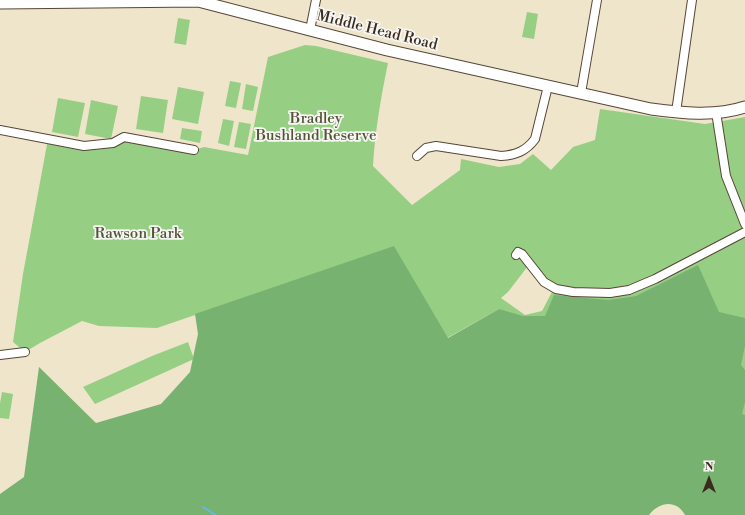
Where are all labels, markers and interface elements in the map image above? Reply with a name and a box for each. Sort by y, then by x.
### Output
street label: Middle Head Road [315,7,439,55]
park label: Bradley Bushland Reserve [255,110,377,145]
park label: Rawson Park [94,225,182,243]
north arrow [689,459,729,499]
text: N [705,460,713,474]

